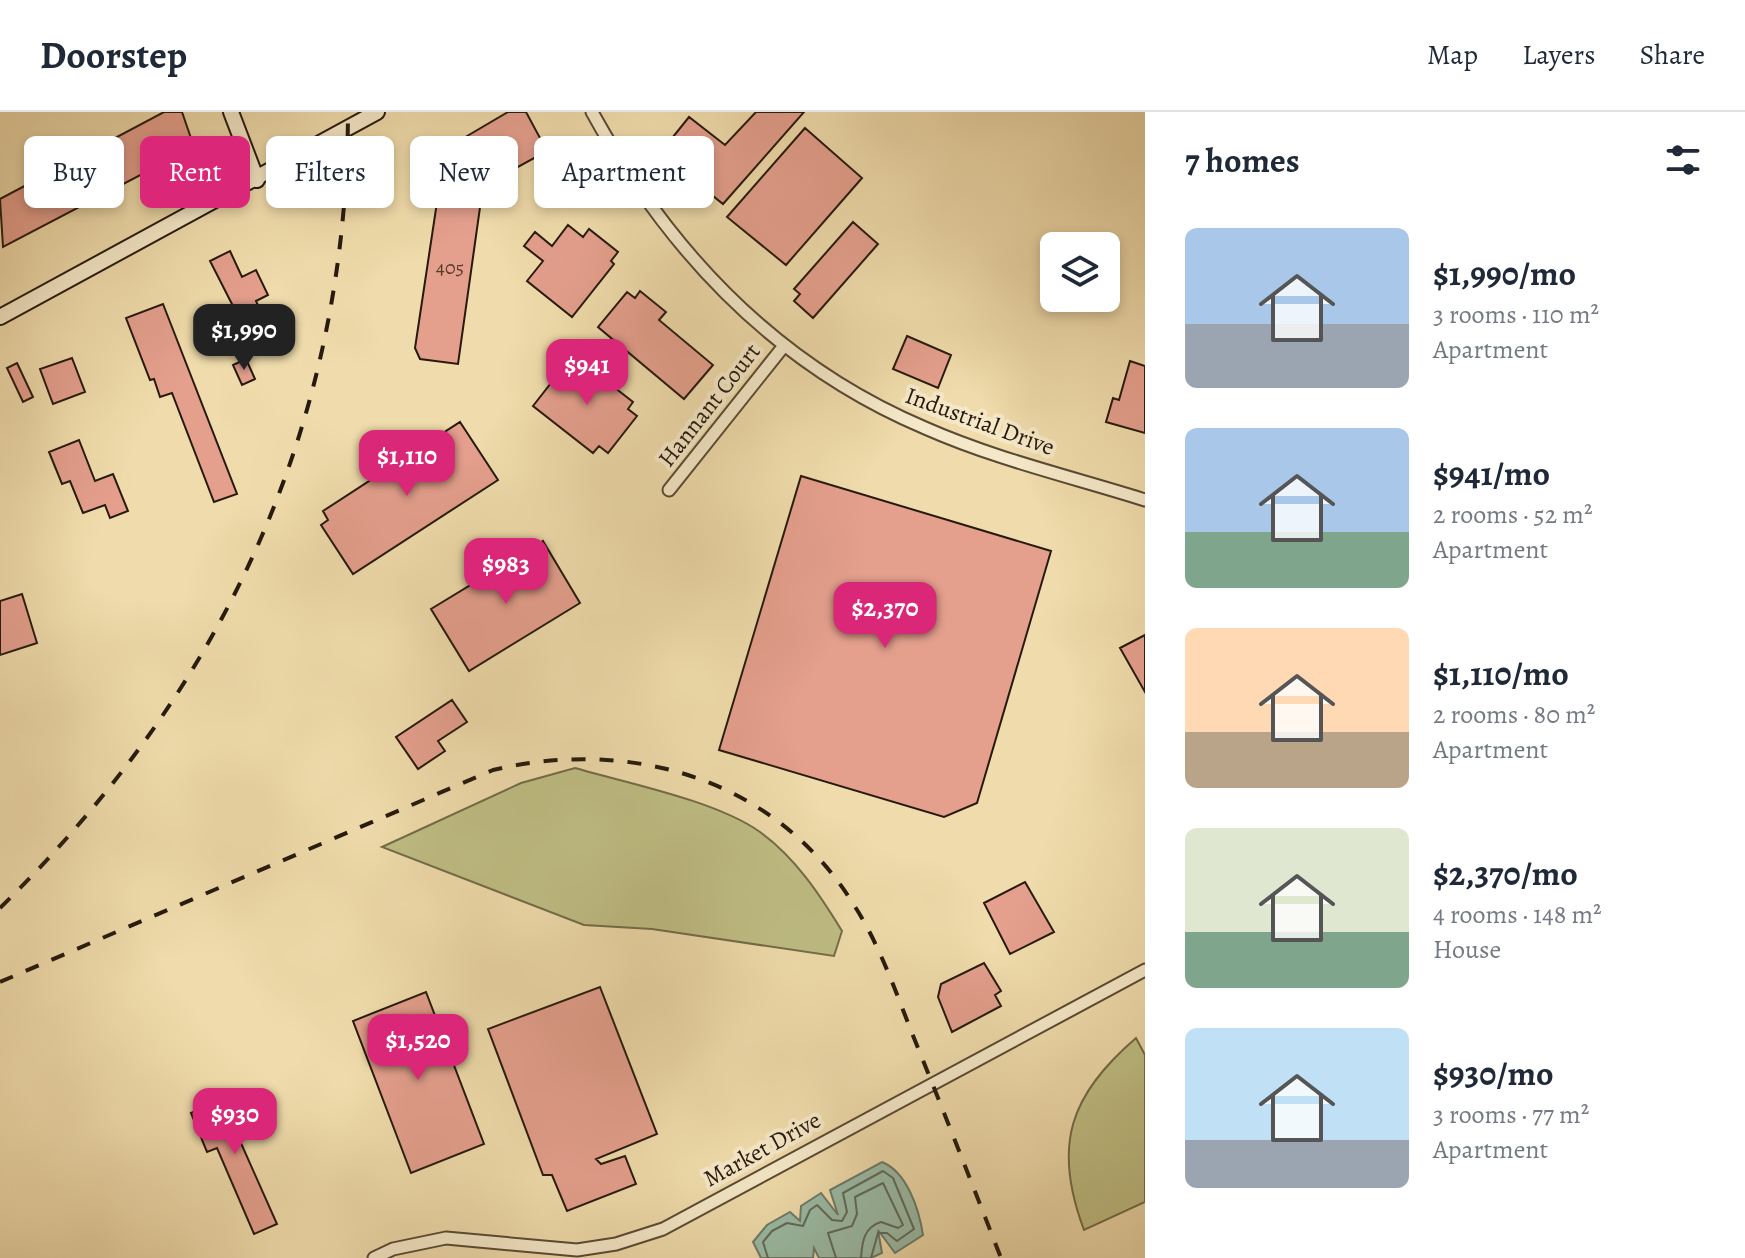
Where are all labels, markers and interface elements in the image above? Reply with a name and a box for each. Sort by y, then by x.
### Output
text: Doorstep [40,29,187,81]
text: Map [1427,36,1478,74]
text: Layers [1522,36,1595,74]
text: Share [1639,36,1705,74]
chip: Buy [24,136,124,208]
chip: Rent [140,136,250,208]
chip: Filters [266,136,394,208]
chip: New [410,136,518,208]
chip: Apartment [534,136,714,208]
text: 7 homes [1185,137,1300,184]
icon: filters [1661,138,1705,182]
map controls [1040,232,1120,312]
button: layers [1040,232,1120,312]
text: $1,990/mo [1433,250,1576,297]
house number: 405 [436,254,464,281]
icon: home [1249,260,1345,356]
text: 3 rooms · 110 m² [1433,297,1599,332]
pin: $1,990 [179,304,309,372]
text: $1,990 [211,312,277,347]
text: Apartment [1433,332,1548,367]
street label: Hannant Court [651,337,767,473]
pin: $941 [540,339,634,407]
text: $941 [564,347,610,382]
street label: Industrial Drive [901,379,1059,463]
pin: $1,110 [342,430,472,498]
text: $1,110 [377,438,437,473]
text: $941/mo [1433,450,1550,497]
icon: home [1249,460,1345,556]
text: 2 rooms · 52 m² [1433,497,1592,532]
text: Apartment [1433,532,1548,567]
pin: $983 [459,538,553,606]
text: $983 [482,546,530,581]
pin: $2,370 [820,582,950,650]
text: $2,370 [851,590,919,625]
text: $1,110/mo [1433,650,1569,697]
icon: home [1249,660,1345,756]
text: 2 rooms · 80 m² [1433,697,1595,732]
text: Apartment [1433,732,1548,767]
text: $2,370/mo [1433,850,1578,897]
icon: home [1249,860,1345,956]
text: 4 rooms · 148 m² [1433,897,1602,932]
text: House [1433,932,1501,967]
pin: $1,520 [353,1014,483,1082]
text: $1,520 [385,1022,451,1057]
text: $930/mo [1433,1050,1554,1097]
icon: home [1249,1060,1345,1156]
pin: $930 [188,1088,282,1156]
text: $930 [211,1096,259,1131]
text: 3 rooms · 77 m² [1433,1097,1589,1132]
street label: Market Drive [698,1104,826,1194]
text: Apartment [1433,1132,1548,1167]

